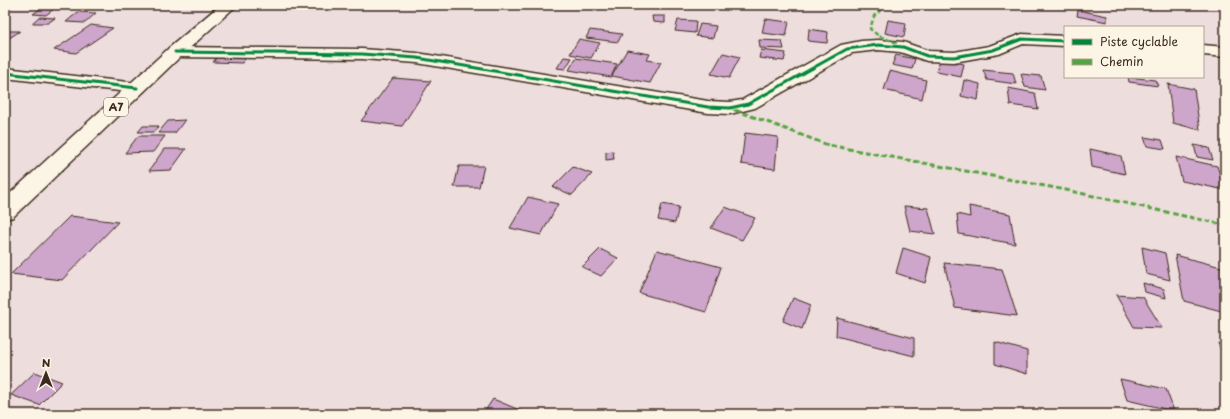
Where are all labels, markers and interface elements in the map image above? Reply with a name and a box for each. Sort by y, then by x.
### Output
legend [1064,26,1204,78]
text: Piste cyclable [1100,32,1178,50]
text: Chemin [1100,52,1144,70]
road number: A7 [104,98,128,116]
north arrow [26,353,66,393]
text: N [42,354,51,371]

